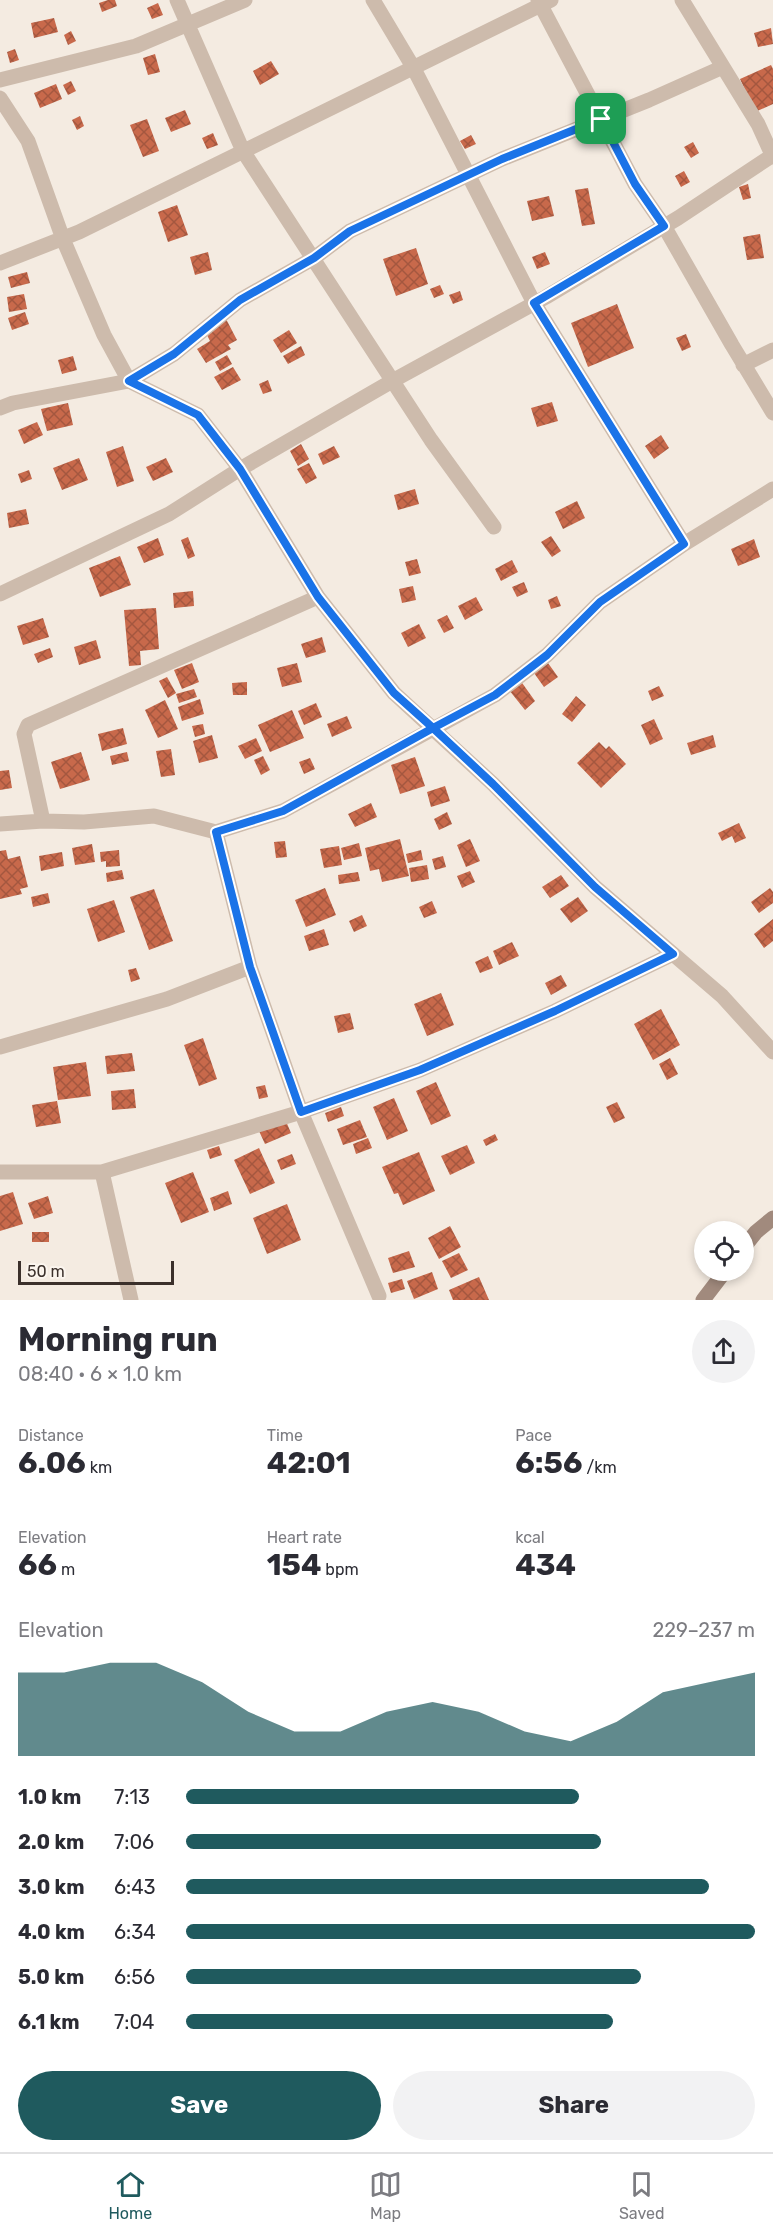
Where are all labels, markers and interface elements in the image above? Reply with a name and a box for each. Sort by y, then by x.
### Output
pin [575,93,626,144]
icon: arrive [584,102,617,135]
map controls [694,1221,754,1281]
button: locate [694,1221,754,1281]
scale bar [18,1258,174,1286]
text: 50 m [27,1262,65,1281]
text: Morning run [18,1320,218,1359]
button: share [692,1320,755,1383]
text: 08:40 · 6 × 1.0 km [18,1362,182,1386]
text: Distance [18,1426,84,1445]
text: Time [267,1426,303,1445]
text: Pace [515,1426,552,1445]
text: 6.06 [18,1445,86,1481]
text: 42:01 [267,1445,351,1481]
text: 6:56 [515,1445,583,1481]
text: km [86,1458,112,1477]
text: /km [583,1458,617,1477]
text: Elevation [18,1528,87,1547]
text: Heart rate [267,1528,342,1547]
text: kcal [515,1528,545,1547]
text: 66 [18,1547,57,1583]
text: 154 [267,1547,321,1583]
text: 434 [515,1547,576,1583]
text: m [57,1560,75,1579]
text: bpm [321,1560,359,1579]
text: Elevation [18,1618,104,1642]
text: 229–237 m [653,1618,755,1642]
text: 1.0 km [18,1785,81,1809]
text: 7:13 [114,1785,150,1809]
text: 2.0 km [18,1830,84,1854]
text: 7:06 [114,1830,154,1854]
text: 3.0 km [18,1875,85,1899]
text: 6:43 [114,1875,156,1899]
text: 4.0 km [18,1920,85,1944]
text: 6:34 [114,1920,156,1944]
text: 5.0 km [18,1965,84,1989]
text: 6:56 [114,1965,155,1989]
text: 6.1 km [18,2010,80,2034]
text: 7:04 [114,2010,155,2034]
button: Save [18,2071,381,2140]
button: Share [393,2071,755,2140]
tab: Home [108,2168,152,2223]
tab: Map [369,2168,402,2223]
tab: Saved [619,2168,665,2223]

